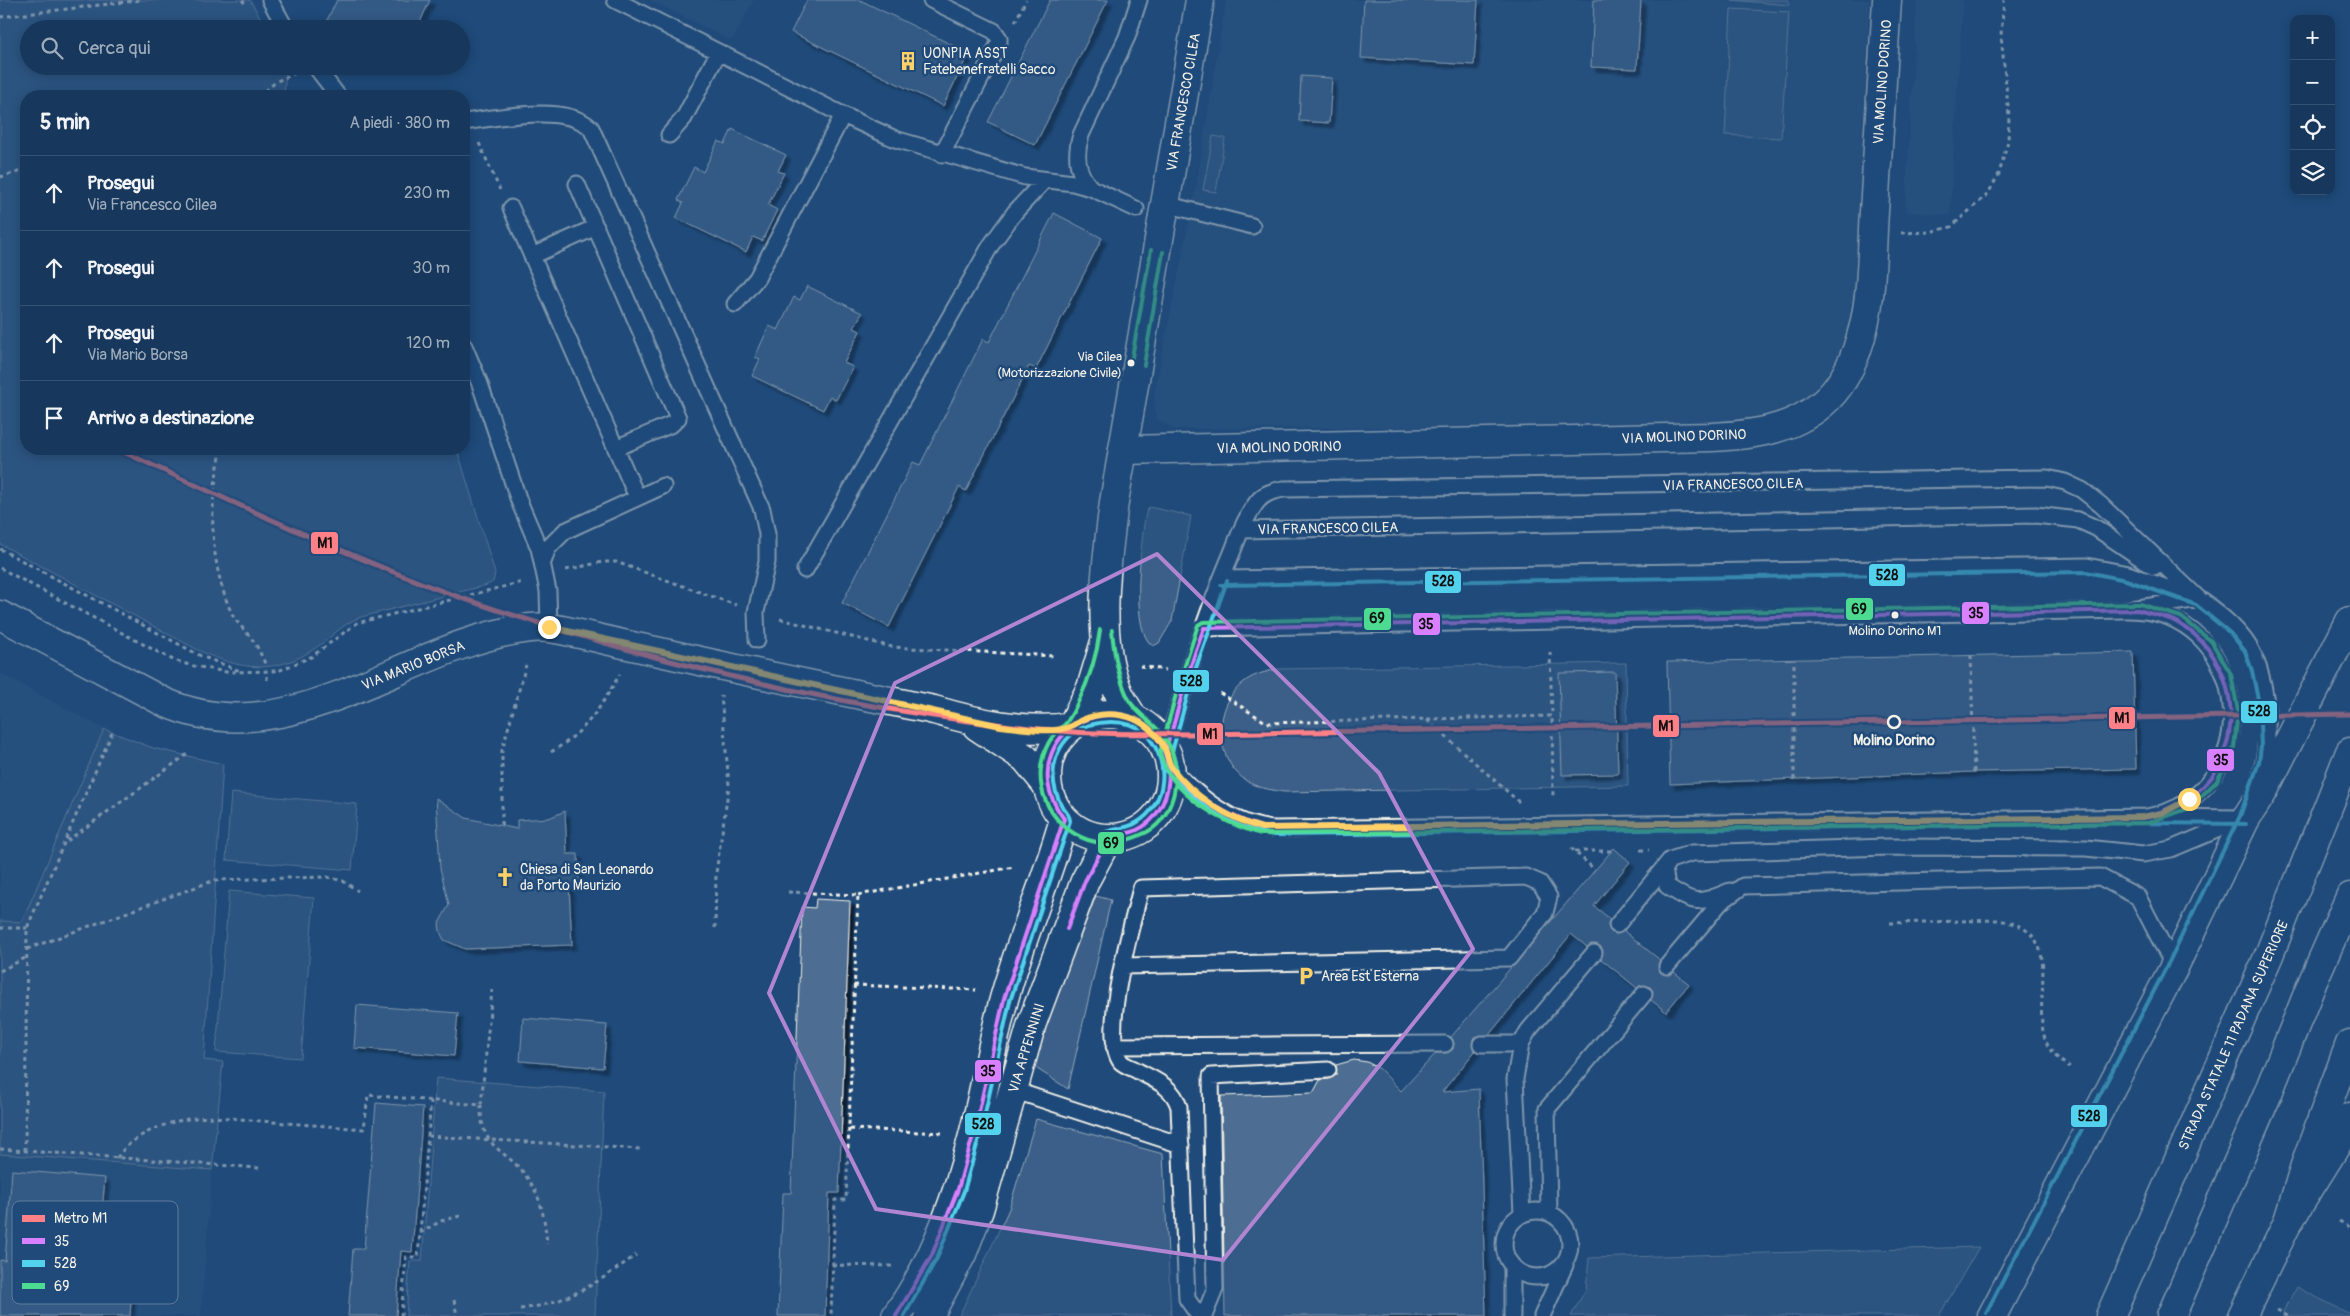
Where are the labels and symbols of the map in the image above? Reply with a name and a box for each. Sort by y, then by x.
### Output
street label: VIA MOLINO DORINO [1870,19,1895,145]
street label: VIA FRANCESCO CILEA [1163,31,1204,173]
place label: UONPIA ASST Fatebenefratelli Sacco [923,45,1056,78]
building icon: UONPIA ASST Fatebenefratelli Sacco [897,50,919,72]
place label: Via Cilea (Motorizzazione Civile) [997,349,1122,381]
marker: Via Cilea (Motorizzazione Civile) [1126,358,1136,368]
street label: VIA MOLINO DORINO [1621,426,1747,447]
street label: VIA MOLINO DORINO [1216,438,1342,457]
street label: VIA FRANCESCO CILEA [1663,475,1803,494]
street label: VIA FRANCESCO CILEA [1258,519,1398,538]
line badge: M1 [310,531,339,555]
text: M1 [317,535,333,552]
line badge: 528 [1868,563,1906,587]
text: 528 [1876,567,1898,584]
line badge: 528 [1424,570,1462,594]
text: 528 [1432,573,1454,590]
line badge: 69 [1845,597,1874,621]
text: 69 [1851,601,1867,618]
line badge: 35 [1961,601,1990,625]
text: 35 [1968,605,1984,622]
line badge: 69 [1363,607,1392,631]
text: 69 [1369,610,1385,627]
marker: Molino Dorino M1 [1890,610,1900,620]
line badge: 35 [1412,612,1441,636]
route end [538,616,561,639]
text: 35 [1418,616,1434,633]
place label: Molino Dorino M1 [1849,623,1941,639]
street label: VIA MARIO BORSA [359,637,467,694]
line badge: 528 [1172,669,1210,693]
text: 528 [1180,673,1202,690]
line badge: 528 [2240,700,2278,724]
text: 528 [2248,703,2270,720]
line badge: M1 [2108,706,2136,730]
text: M1 [2114,710,2130,727]
line badge: M1 [1652,714,1680,738]
marker: Molino Dorino [1887,715,1901,729]
text: M1 [1658,718,1674,735]
line badge: M1 [1196,722,1224,746]
text: M1 [1202,726,1218,743]
place label: Molino Dorino [1853,732,1935,749]
line badge: 35 [2206,748,2235,772]
text: 35 [2213,752,2229,769]
route start [2178,788,2201,811]
line badge: 69 [1097,831,1125,855]
text: 69 [1103,835,1119,852]
place label: Chiesa di San Leonardo da Porto Maurizio [520,861,654,894]
church icon: Chiesa di San Leonardo da Porto Maurizio [494,866,516,888]
street label: STRADA STATALE 11 PADANA SUPERIORE [2175,918,2292,1153]
parking icon: Area Est Esterna [1295,965,1317,987]
place label: Area Est Esterna [1321,968,1419,985]
street label: VIA APPENNINI [1005,1001,1048,1095]
line badge: 35 [974,1059,1002,1083]
text: 35 [980,1063,996,1080]
line badge: 528 [2070,1104,2108,1128]
text: 528 [2078,1108,2100,1125]
line badge: 528 [964,1112,1002,1136]
text: 528 [972,1116,994,1133]
legend [12,1201,178,1304]
text: Metro M1 [54,1210,107,1227]
text: 35 [54,1233,69,1250]
text: 528 [54,1255,76,1272]
text: 69 [54,1278,69,1295]

